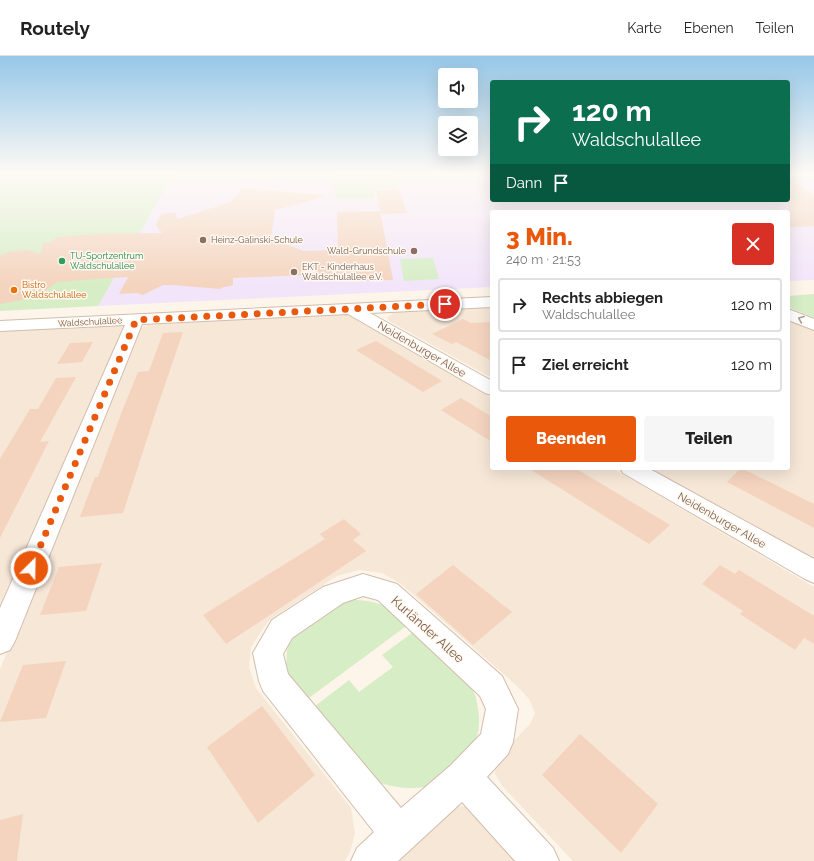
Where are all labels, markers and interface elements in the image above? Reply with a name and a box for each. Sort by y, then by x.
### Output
text: Routely [20,17,90,39]
text: Karte [627,20,662,36]
text: Ebenen [684,20,734,36]
text: Teilen [756,20,794,36]
map controls [438,68,478,156]
button: sound [438,68,478,108]
text: 120 m [572,95,652,128]
icon: right [506,96,558,148]
button: layers [438,116,478,156]
text: Waldschulallee [572,129,701,150]
icon: arrive [550,172,572,194]
text: Dann [506,174,542,192]
text: 3 Min. [506,222,573,251]
button: close [732,223,774,265]
marker: Heinz-Galinski-Schule [198,235,208,245]
place label: Heinz-Galinski-Schule [211,235,303,245]
place label: Wald-Grundschule [327,246,407,256]
marker: Wald-Grundschule [409,246,419,256]
place label: TU-Sportzentrum Waldschulallee [70,251,143,271]
text: 240 m · 21:53 [506,252,581,267]
marker: TU-Sportzentrum Waldschulallee [57,256,67,266]
place label: EKT - Kinderhaus Waldschulallee e.V. [302,262,383,282]
marker: EKT - Kinderhaus Waldschulallee e.V. [289,267,299,277]
place label: Bistro Waldschulallee [22,280,87,300]
marker: Bistro Waldschulallee [9,285,19,295]
pin [428,287,462,321]
text: Rechts abbiegen [542,289,663,307]
icon: arrive [434,293,456,315]
icon: right [508,294,530,316]
text: 120 m [731,296,772,314]
text: Waldschulallee [542,307,635,322]
street label: Waldschulallee [57,315,123,329]
one-way arrow [798,316,805,324]
street label: Neidenburger Allee [375,319,469,380]
icon: arrive [508,354,530,376]
text: Ziel erreicht [542,356,629,374]
text: 120 m [731,356,772,374]
button: Beenden [506,416,636,462]
button: Teilen [644,416,774,462]
street label: Neidenburger Allee [675,490,769,551]
position arrow [10,547,52,589]
street label: Kurländer Allee [388,593,467,666]

